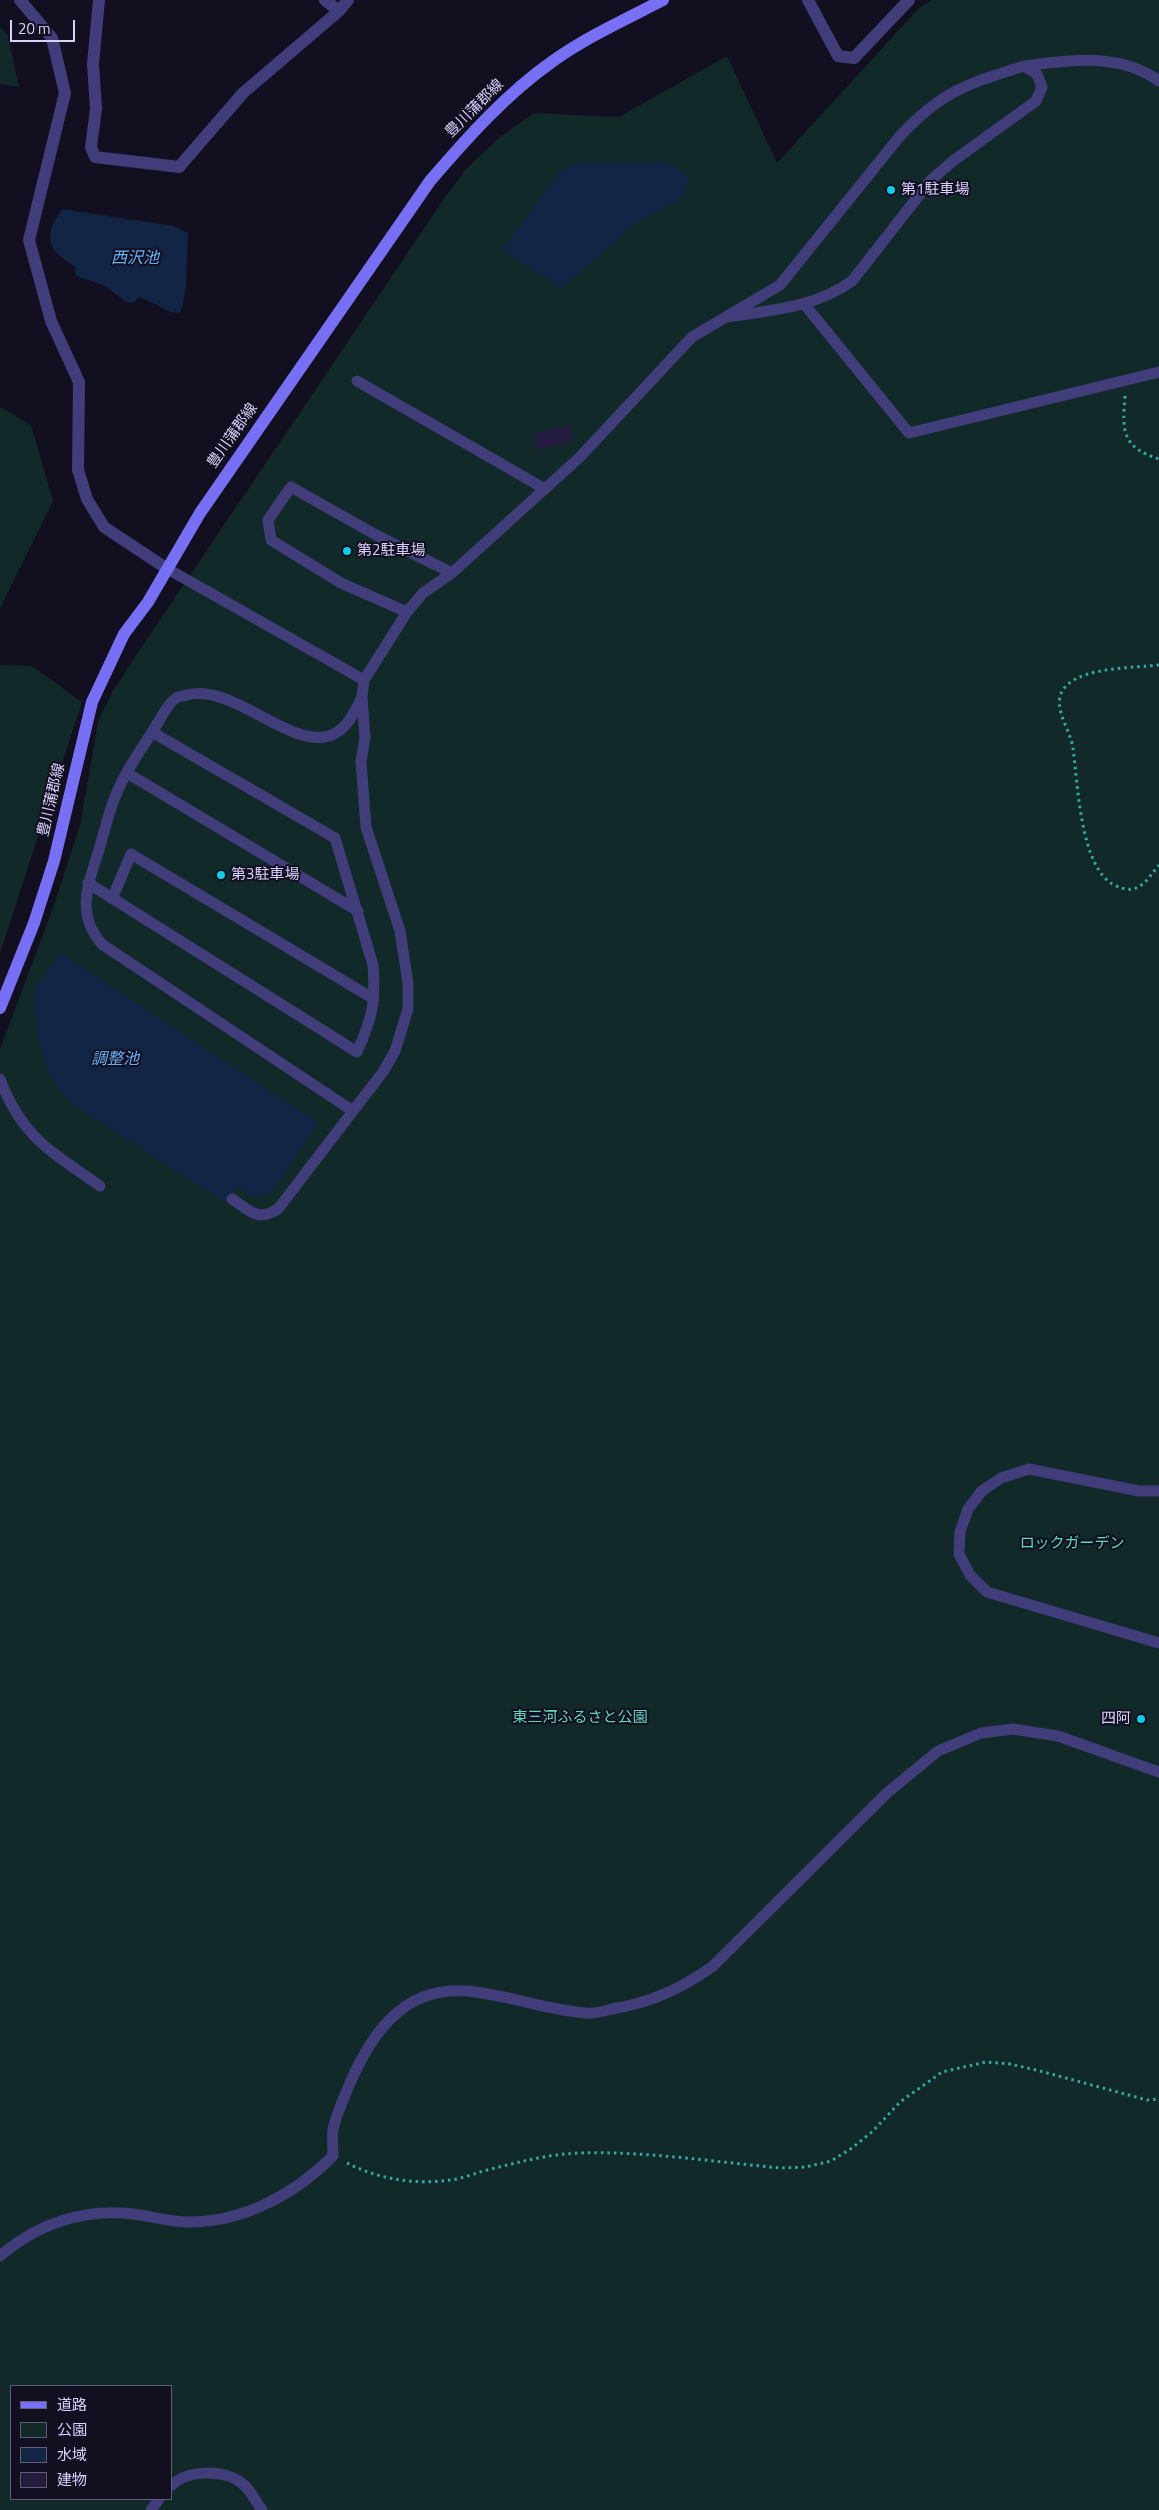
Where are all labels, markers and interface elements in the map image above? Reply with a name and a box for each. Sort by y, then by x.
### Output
scale bar [12,10,78,42]
text: 20 m [18,17,51,40]
street label: 豊川蒲郡線 [442,76,508,142]
place label: 第1駐車場 [901,181,969,199]
marker: 第1駐車場 [885,184,897,196]
water label: 西沢池 [111,249,159,269]
street label: 豊川蒲郡線 [204,400,262,472]
place label: 第2駐車場 [357,542,425,560]
marker: 第2駐車場 [341,545,353,557]
street label: 豊川蒲郡線 [35,761,69,839]
place label: 第3駐車場 [231,866,299,884]
marker: 第3駐車場 [215,869,227,881]
water label: 調整池 [91,1050,139,1070]
park label: ロックガーデン [1020,1535,1124,1553]
park label: 東三河ふるさと公園 [513,1709,647,1727]
place label: 四阿 [1101,1710,1131,1728]
marker: 四阿 [1135,1713,1147,1725]
legend [10,2385,172,2500]
text: 道路 [57,2393,87,2416]
text: 公園 [57,2418,87,2441]
text: 水域 [57,2443,87,2466]
text: 建物 [57,2468,87,2491]

